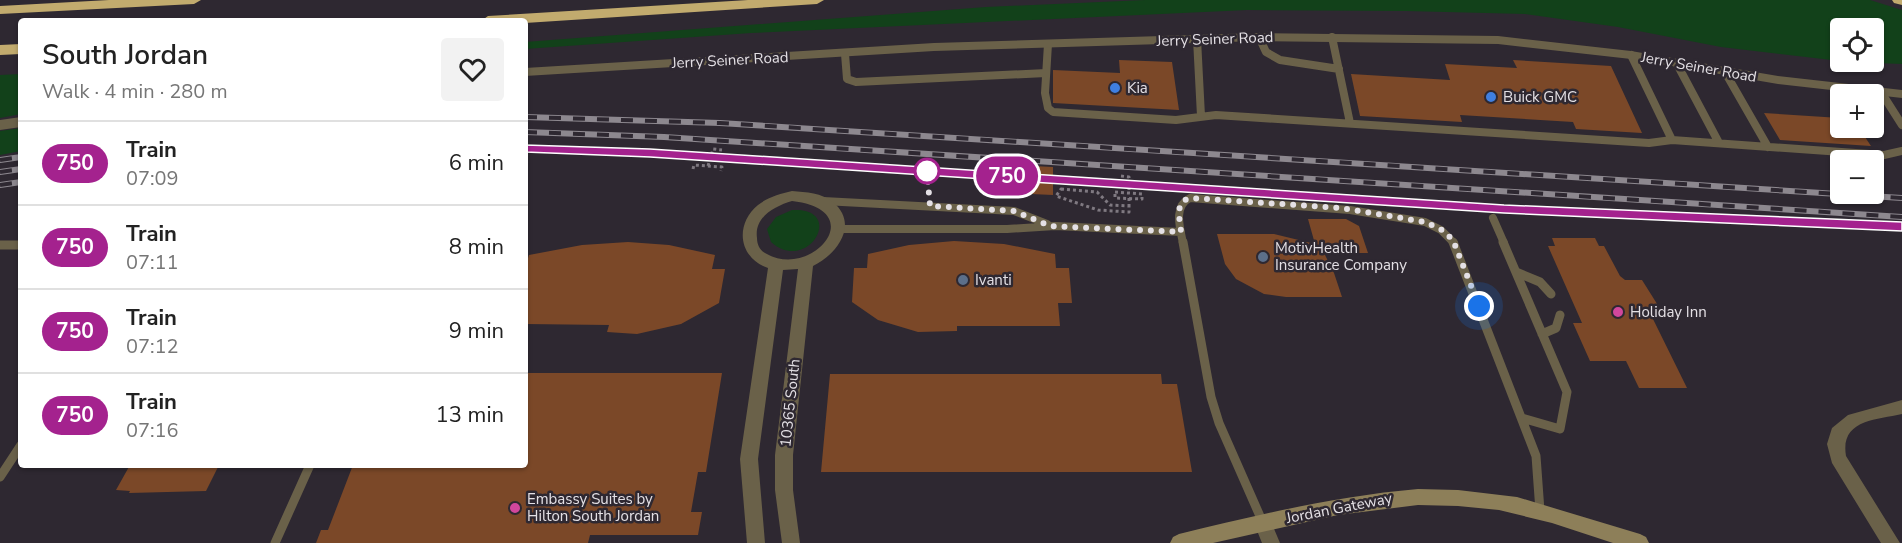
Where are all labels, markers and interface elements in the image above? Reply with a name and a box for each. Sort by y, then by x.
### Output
map controls [1830,18,1884,204]
button: locate [1830,18,1884,72]
street label: Jerry Seiner Road [1155,27,1274,51]
text: South Jordan [42,36,208,74]
button: heart [441,38,504,101]
street label: Jerry Seiner Road [670,47,789,73]
street label: Jerry Seiner Road [1639,47,1758,87]
text: Walk · 4 min · 280 m [42,78,228,105]
place label: Kia [1127,78,1148,98]
marker: Kia [1108,81,1122,95]
button: + [1830,84,1884,138]
place label: Buick GMC [1503,87,1577,107]
marker: Buick GMC [1484,90,1498,104]
text: Train [126,135,177,165]
text: 6 min [449,148,504,178]
text: 750 [56,149,94,177]
button: − [1830,150,1884,204]
line badge: 750 [972,156,1042,195]
unlabelled marker [914,158,940,184]
text: 750 [988,162,1026,190]
text: 07:09 [126,165,179,192]
text: Train [126,219,177,249]
text: 8 min [449,232,504,262]
text: 750 [56,233,94,261]
place label: MotivHealth Insurance Company [1275,238,1407,275]
text: 07:11 [126,249,179,276]
marker: MotivHealth Insurance Company [1256,250,1270,264]
place label: Ivanti [975,270,1012,290]
marker: Ivanti [956,273,970,287]
your location [1464,291,1494,321]
place label: Holiday Inn [1630,302,1707,322]
text: Train [126,303,177,333]
marker: Holiday Inn [1611,305,1625,319]
text: 9 min [449,316,504,346]
text: 750 [56,317,94,345]
text: 07:12 [126,333,179,360]
street label: 10365 South [775,358,805,448]
text: Train [126,387,177,417]
text: 13 min [436,400,504,430]
text: 750 [56,401,94,429]
text: 07:16 [126,417,179,444]
street label: Jordan Gateway [1283,488,1394,528]
place label: Embassy Suites by Hilton South Jordan [527,489,659,526]
marker: Embassy Suites by Hilton South Jordan [508,501,522,515]

